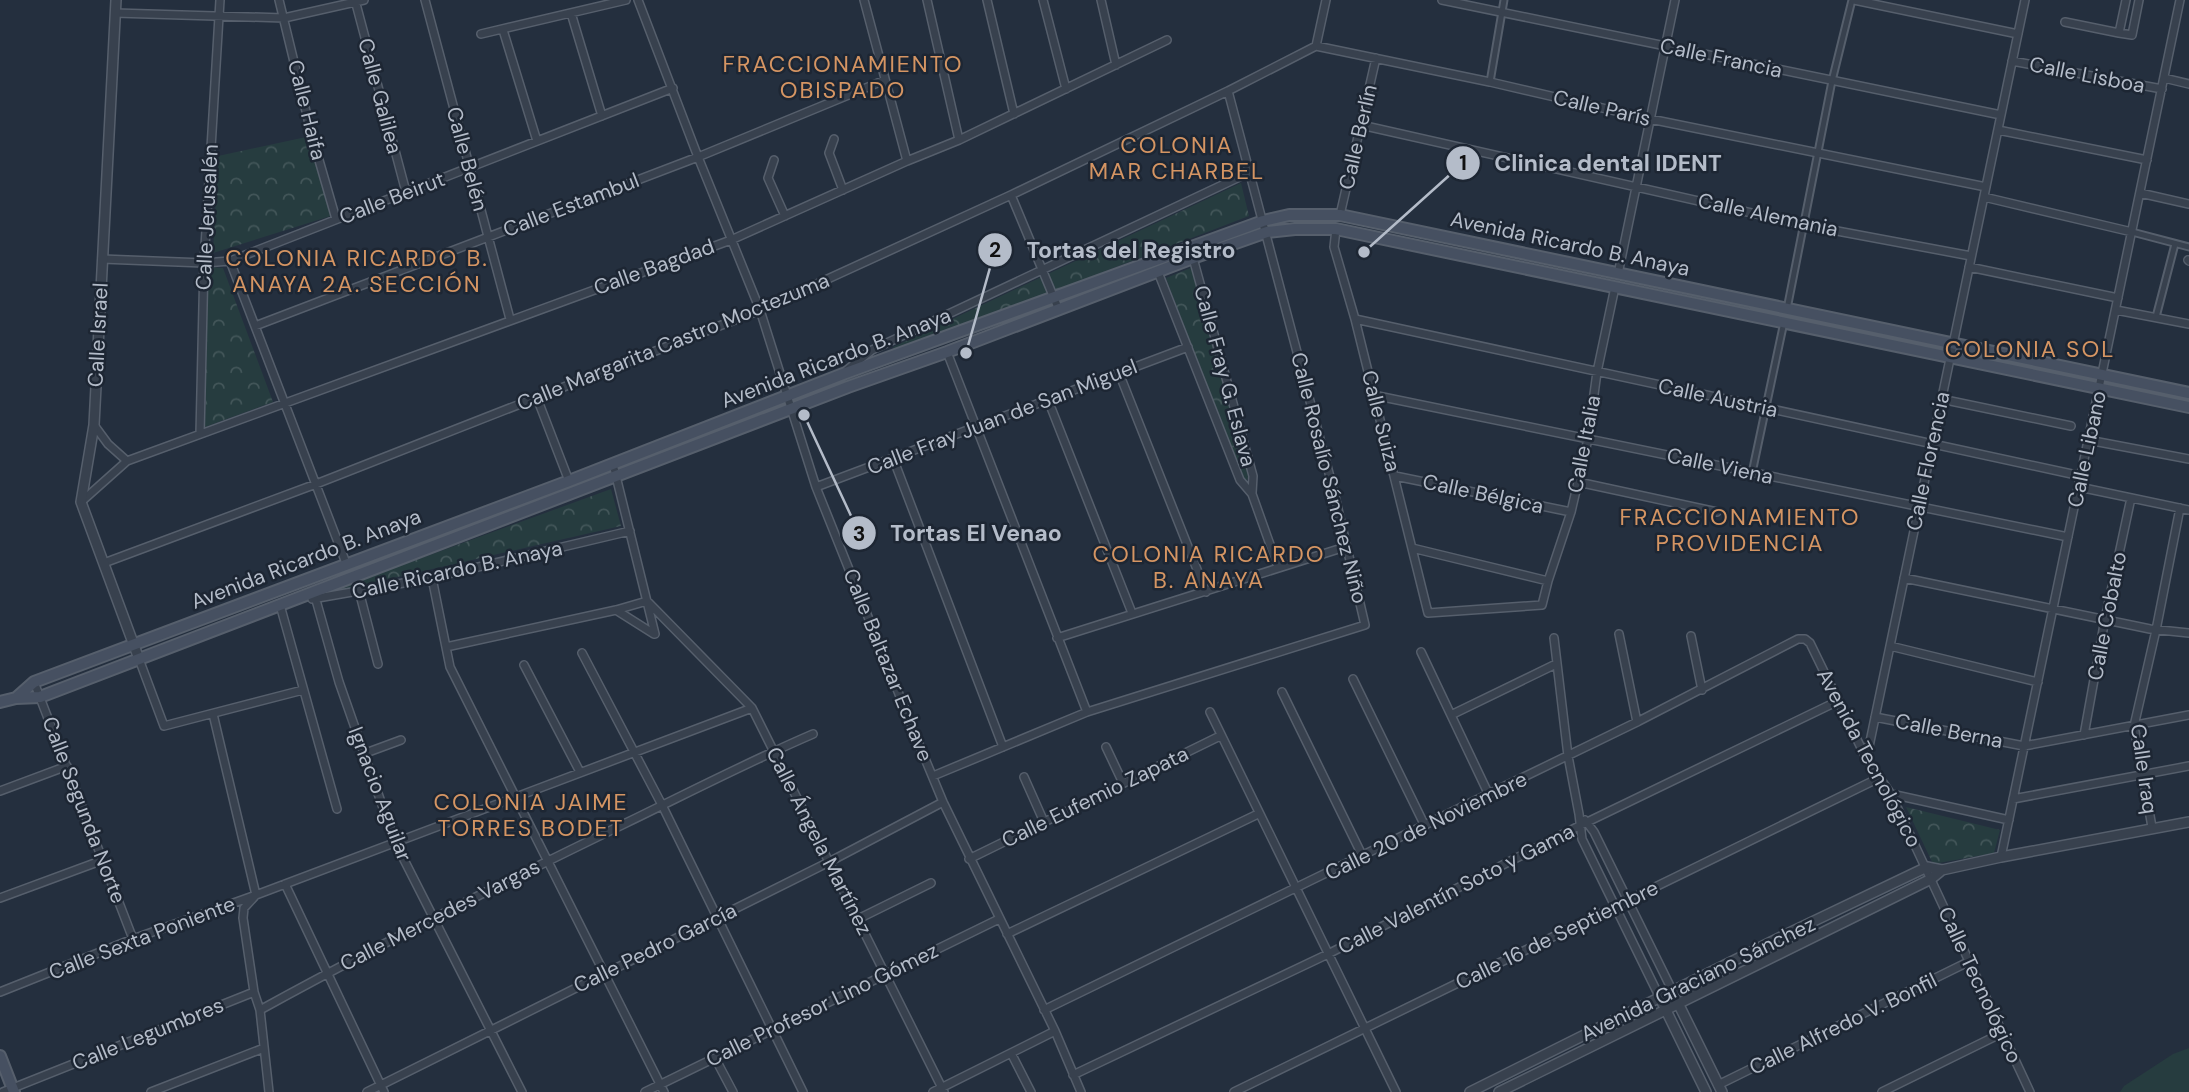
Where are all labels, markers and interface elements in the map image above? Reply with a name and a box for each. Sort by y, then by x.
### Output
street label: Calle Francia [1657,31,1785,85]
street label: Calle Galilea [351,35,409,157]
district label: FRACCIONAMIENTO OBISPADO [722,49,964,105]
street label: Calle Lisboa [2027,50,2147,100]
street label: Calle Haifa [281,57,333,163]
street label: Calle Berlín [1332,82,1384,192]
street label: Calle París [1550,83,1654,133]
street label: Calle Belén [440,104,494,214]
district label: COLONIA MAR CHARBEL [1089,130,1265,186]
callout: Clinica dental IDENT [1446,141,1736,185]
street label: Calle Jerusalén [189,143,225,291]
text: Clinica dental IDENT [1494,148,1722,178]
text: 1 [1459,149,1467,177]
street label: Calle Beirut [335,165,449,231]
street label: Calle Estambul [499,166,643,244]
street label: Calle Alemania [1695,186,1841,244]
street label: Avenida Ricardo B. Anaya [1448,205,1692,283]
callout: Tortas del Registro [978,228,1250,272]
street label: Calle Bagdad [590,232,718,302]
text: Tortas del Registro [1026,235,1236,265]
text: 2 [989,236,1001,264]
district label: COLONIA RICARDO B. ANAYA 2A. SECCIÓN [225,243,489,299]
street label: Calle Margarita Castro Moctezuma [513,266,833,418]
street label: Calle Israel [81,282,115,388]
street label: Calle Fray G. Eslava [1187,282,1263,470]
street label: Avenida Ricardo B. Anaya [717,301,955,415]
district label: COLONIA SOL [1945,334,2115,364]
street label: Calle Rosalío Sánchez Niño [1284,349,1374,607]
street label: Calle Fray Juan de San Miguel [863,352,1141,482]
street label: Calle Suiza [1355,367,1407,475]
street label: Calle Austria [1656,372,1780,424]
street label: Calle Libano [2061,388,2113,510]
street label: Calle Florencia [1900,389,1956,533]
street label: Calle Italia [1561,393,1607,495]
street label: Calle Viena [1664,441,1776,491]
street label: Calle Bélgica [1420,468,1546,520]
street label: Avenida Ricardo B. Anaya [187,502,425,616]
district label: FRACCIONAMIENTO PROVIDENCIA [1619,502,1861,558]
callout: Tortas El Venao [841,511,1076,555]
text: Tortas El Venao [890,518,1062,548]
text: 3 [853,520,865,548]
street label: Calle Ricardo B. Anaya [349,534,565,606]
district label: COLONIA RICARDO B. ANAYA [1092,539,1326,595]
street label: Calle Cobalto [2081,549,2133,683]
street label: Calle Baltazar Echave [837,564,940,766]
street label: Avenida Tecnológico [1810,664,1928,852]
street label: Calle Berna [1893,707,2005,755]
street label: Calle Segunda Norte [35,713,133,907]
street label: Calle Iraq [2124,722,2164,816]
street label: Ignacio Aguilar [342,723,419,865]
street label: Calle Eufemio Zapata [997,740,1193,854]
street label: Calle Ángela Martínez [759,742,879,940]
street label: Calle 20 de Noviembre [1320,765,1532,887]
district label: COLONIA JAIME TORRES BODET [433,787,629,843]
street label: Calle Valentín Soto y Gama [1333,817,1579,961]
street label: Calle Mercedes Vargas [335,852,545,978]
street label: Calle 16 de Septiembre [1451,874,1663,996]
street label: Calle Sexta Poniente [45,889,239,986]
street label: Calle Pedro García [569,896,741,1000]
street label: Calle Tecnológico [1931,902,2029,1068]
street label: Avenida Graciano Sánchez [1576,910,1820,1048]
street label: Calle Profesor Lino Gómez [701,936,943,1074]
street label: Calle Alfredo V. Bonfil [1745,966,1941,1082]
street label: Calle Legumbres [68,991,228,1077]

